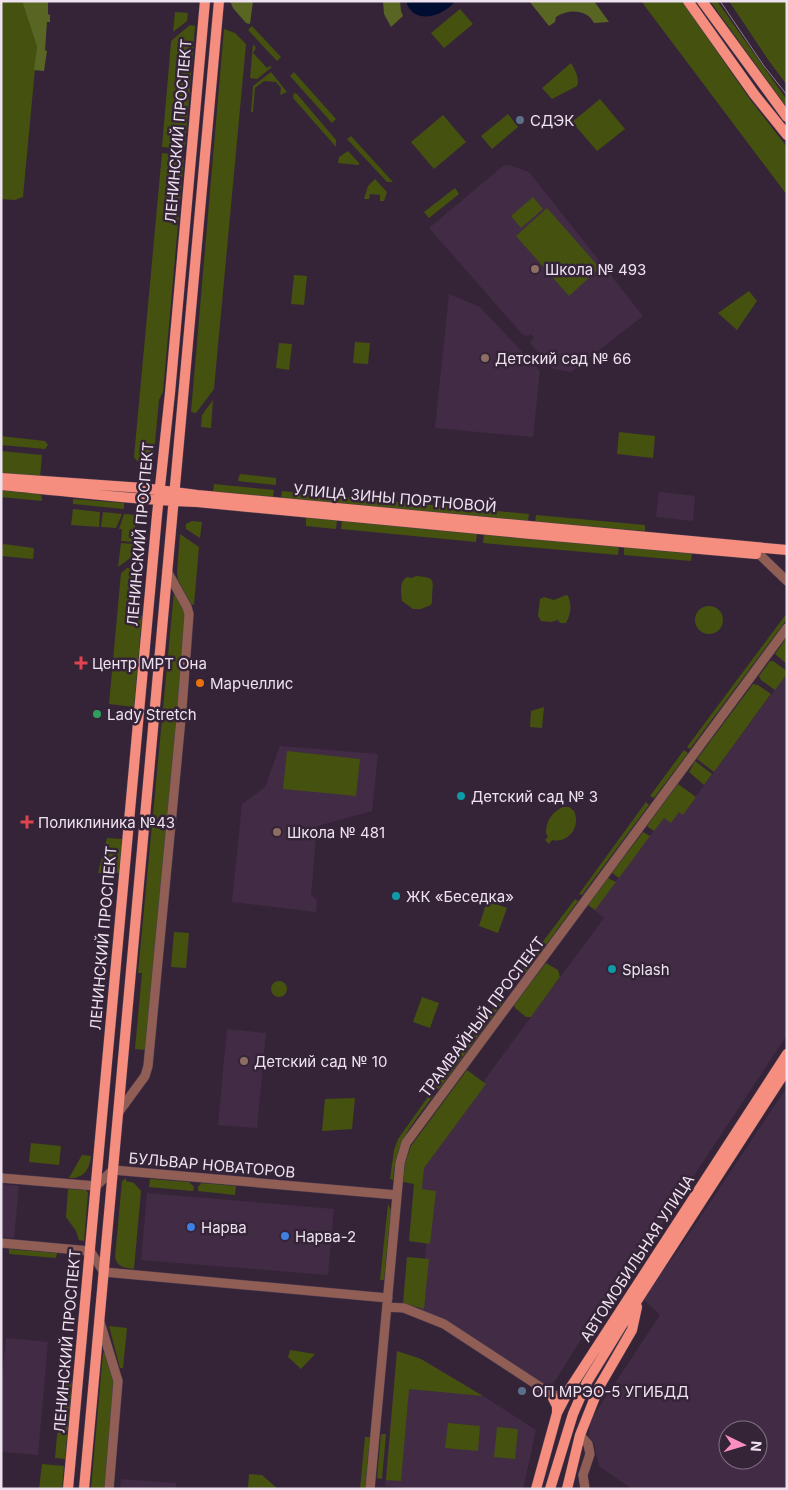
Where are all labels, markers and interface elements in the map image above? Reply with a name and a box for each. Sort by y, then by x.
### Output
street label: ЛЕНИНСКИЙ ПРОСПЕКТ [160,38,196,224]
place label: СДЭК [530,111,574,130]
marker: СДЭК [514,114,526,126]
place label: Школа № 493 [545,260,646,279]
marker: Школа № 493 [529,263,541,275]
place label: Детский сад № 66 [495,349,631,368]
marker: Детский сад № 66 [479,352,491,364]
street label: ЛЕНИНСКИЙ ПРОСПЕКТ [122,441,158,627]
street label: УЛИЦА ЗИНЫ ПОРТНОВОЙ [293,480,497,516]
place label: Центр МРТ Она [92,654,207,673]
marker: Центр МРТ Она [74,656,88,670]
place label: Марчеллис [210,674,293,693]
marker: Марчеллис [194,677,206,689]
place label: Lady Stretch [107,705,197,724]
marker: Lady Stretch [91,708,103,720]
place label: Детский сад № 3 [471,787,598,806]
marker: Детский сад № 3 [455,790,467,802]
place label: Поликлиника №43 [38,813,175,832]
marker: Поликлиника №43 [20,815,34,829]
place label: Школа № 481 [287,823,385,842]
marker: Школа № 481 [271,826,283,838]
street label: ЛЕНИНСКИЙ ПРОСПЕКТ [85,845,121,1031]
place label: ЖК «Беседка» [406,887,514,906]
marker: ЖК «Беседка» [390,890,402,902]
street label: ТРАМВАЙНЫЙ ПРОСПЕКТ [415,933,549,1101]
place label: Splash [622,960,670,979]
marker: Splash [606,963,618,975]
place label: Детский сад № 10 [254,1052,387,1071]
marker: Детский сад № 10 [238,1055,250,1067]
street label: БУЛЬВАР НОВАТОРОВ [128,1148,296,1182]
street label: АВТОМОБИЛЬНАЯ УЛИЦА [576,1171,698,1345]
place label: Нарва [201,1218,247,1237]
marker: Нарва [185,1221,197,1233]
place label: Нарва-2 [295,1227,356,1246]
marker: Нарва-2 [279,1230,291,1242]
street label: ЛЕНИНСКИЙ ПРОСПЕКТ [49,1248,85,1434]
place label: ОП МРЭО-5 УГИБДД [532,1382,689,1401]
marker: ОП МРЭО-5 УГИБДД [516,1385,528,1397]
north arrow [718,1420,768,1470]
text: N [748,1440,765,1452]

